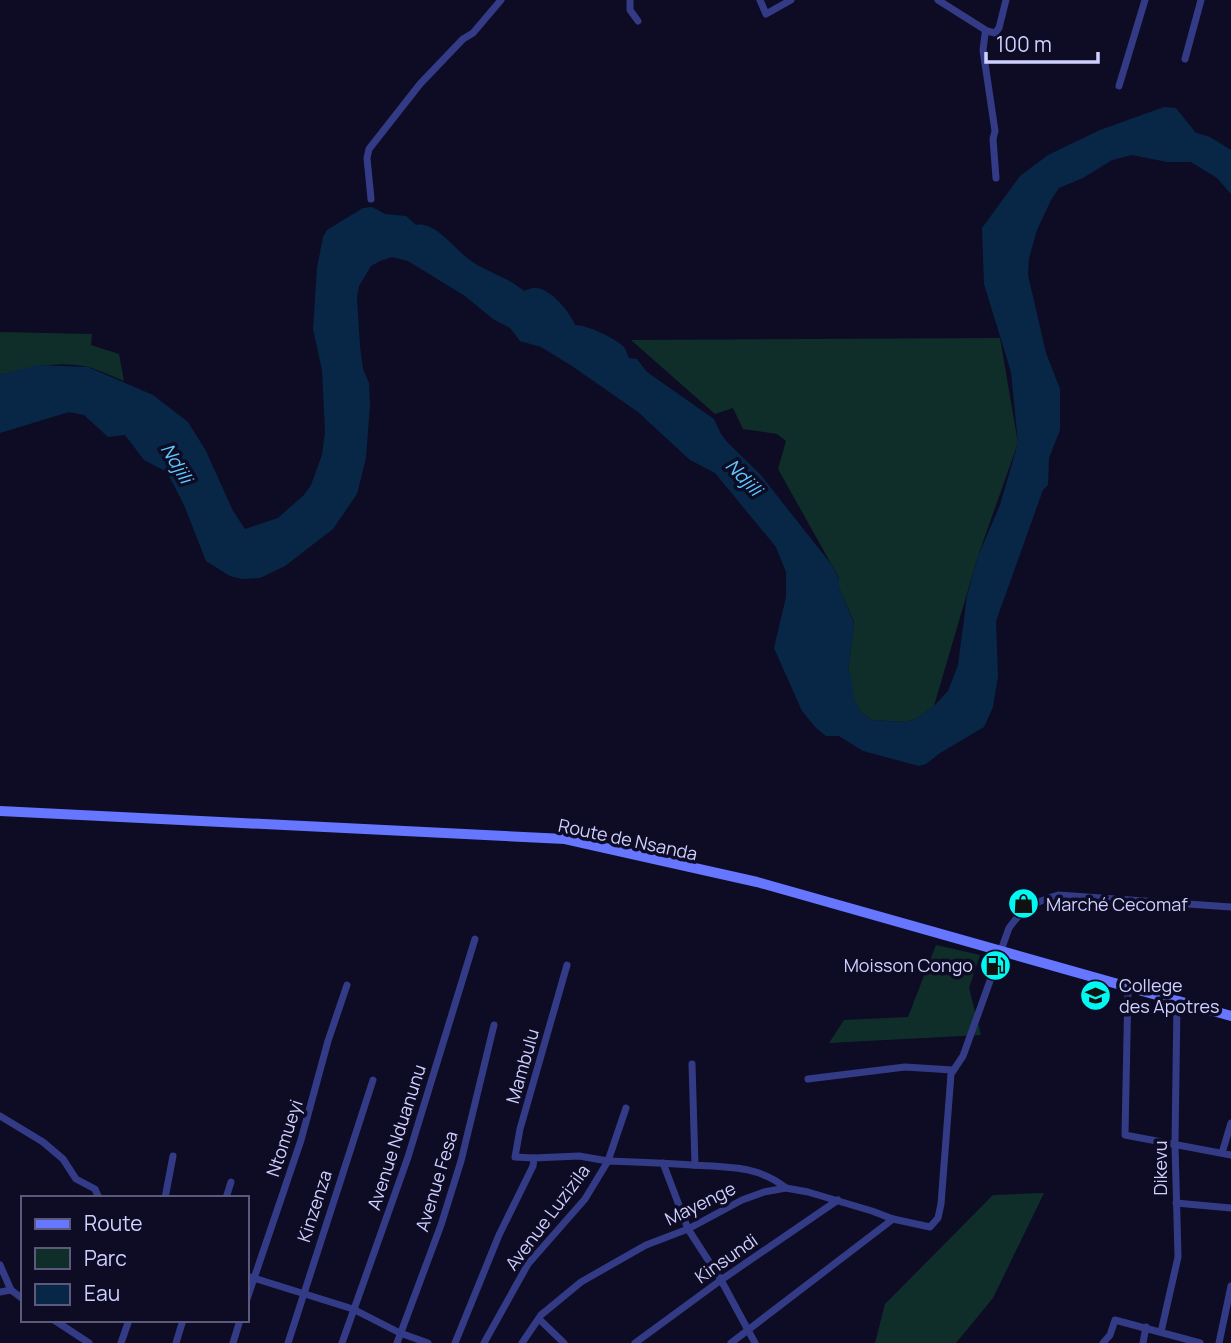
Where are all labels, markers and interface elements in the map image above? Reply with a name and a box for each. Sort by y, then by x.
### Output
scale bar [986,21,1098,65]
text: 100 m [996,30,1052,58]
water label: Ndjili [155,438,200,490]
water label: Ndjili [720,453,770,503]
street label: Route de Nsanda [556,813,700,865]
shop icon: Marché Cecomaf [1006,887,1040,921]
place label: Marché Cecomaf [1046,892,1188,916]
fuel station icon: Moisson Congo [979,948,1013,982]
place label: Moisson Congo [844,953,973,977]
place label: College des Apotres [1119,973,1219,1018]
school or university icon: College des Apotres [1079,978,1113,1012]
street label: Mambulu [500,1026,544,1106]
street label: Avenue Nduanunu [361,1061,431,1213]
street label: Ntomueyi [260,1096,308,1180]
street label: Avenue Fesa [409,1128,463,1234]
street label: Dikevu [1148,1140,1172,1196]
street label: Avenue Luzizila [499,1159,595,1275]
street label: Kinzenza [291,1167,337,1245]
street label: Mayenge [661,1176,739,1230]
legend [21,1196,248,1322]
text: Route [84,1209,142,1237]
street label: Kinsundi [690,1228,762,1288]
text: Parc [84,1244,127,1272]
text: Eau [84,1279,120,1307]

